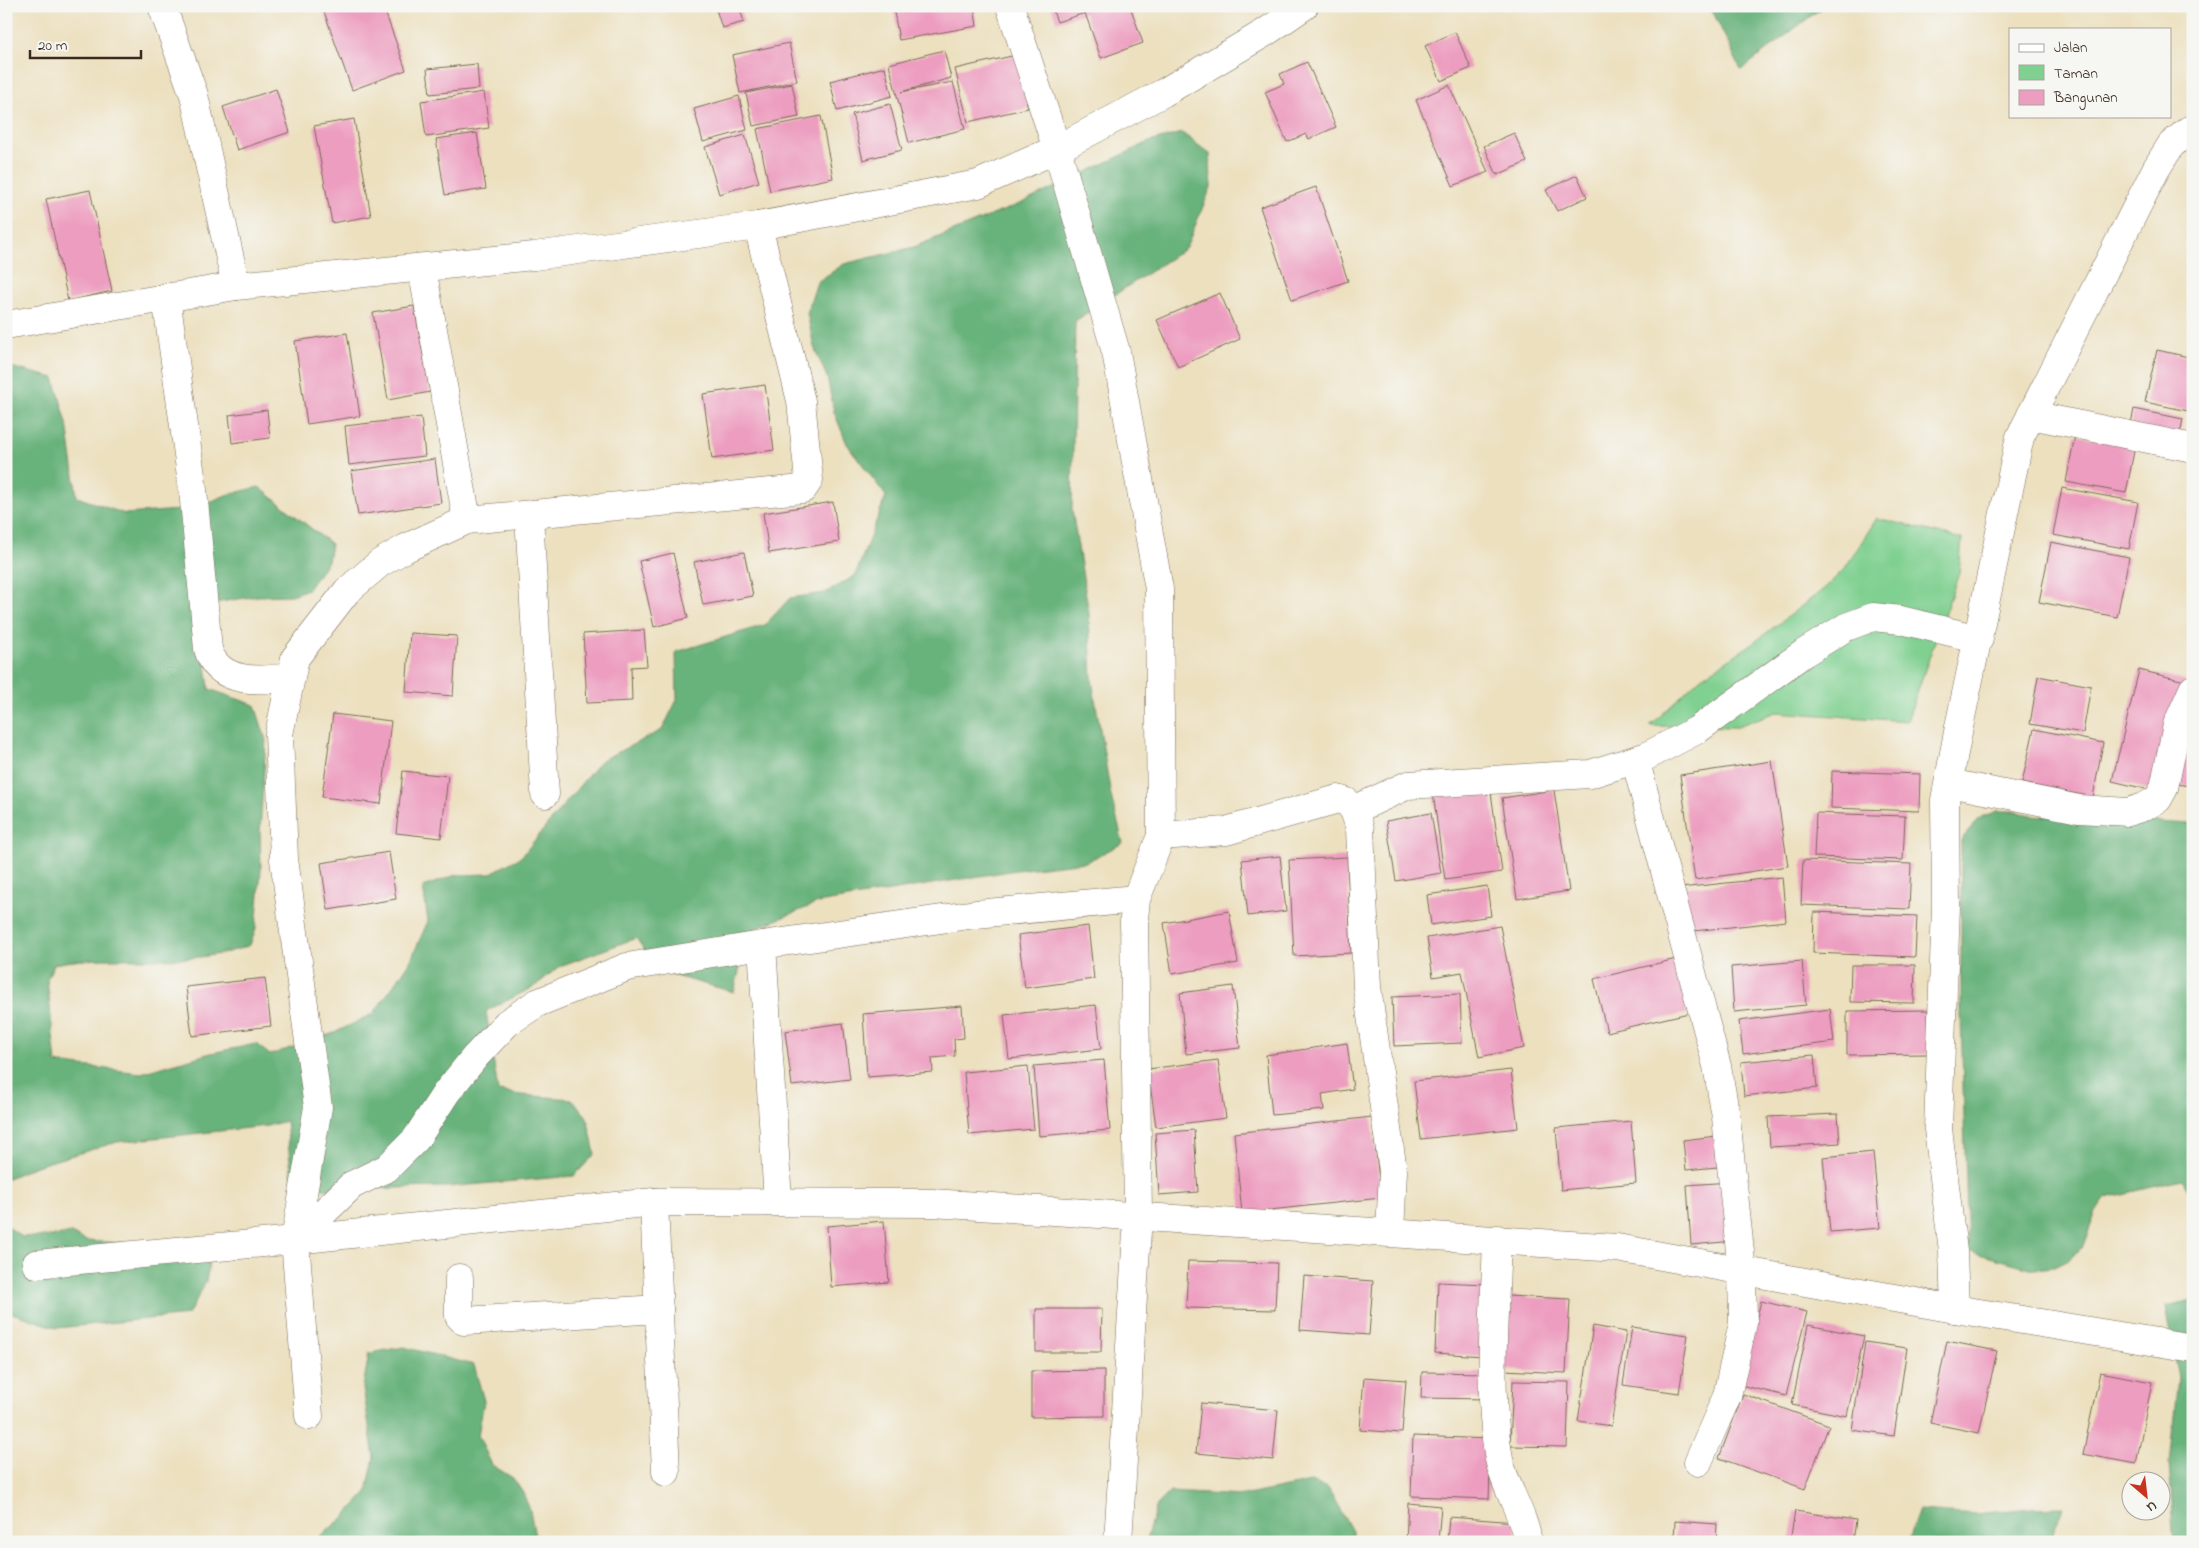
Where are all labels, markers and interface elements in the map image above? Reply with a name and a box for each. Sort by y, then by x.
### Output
scale bar [30,28,141,60]
legend [2009,28,2172,118]
text: 20 m [38,35,68,57]
text: Jalan [2054,37,2087,59]
text: Taman [2054,63,2098,85]
text: Bangunan [2053,87,2118,110]
north arrow [2122,1470,2172,1520]
text: U [2142,1495,2160,1518]

